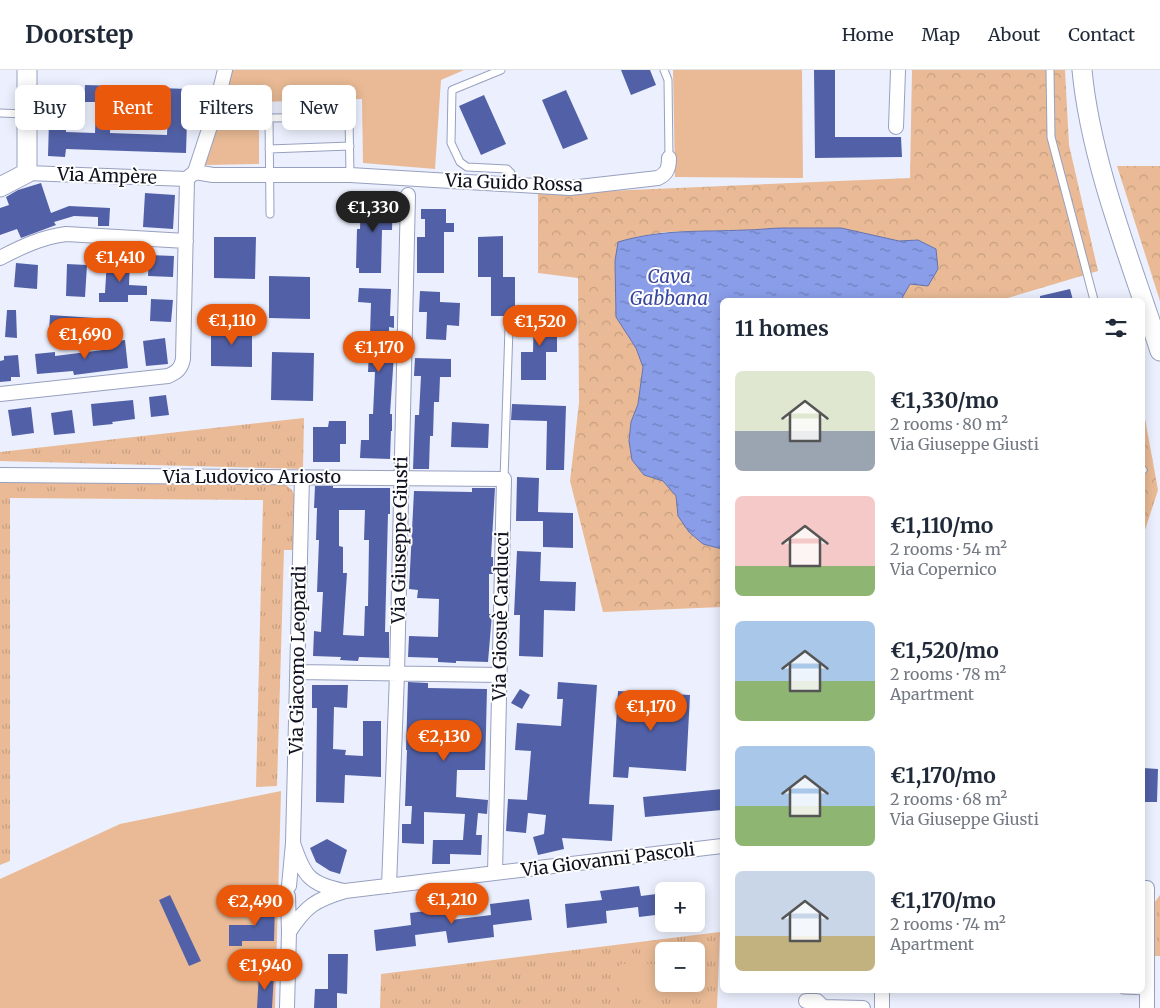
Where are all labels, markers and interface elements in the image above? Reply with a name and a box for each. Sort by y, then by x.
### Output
text: Doorstep [25,19,133,50]
text: Home [842,23,894,46]
text: Map [922,23,960,46]
text: About [988,23,1040,46]
text: Contact [1068,23,1135,46]
chip: Buy [15,85,85,130]
chip: Rent [95,85,171,130]
chip: Filters [181,85,272,130]
chip: New [282,85,356,130]
street label: Via Ampère [56,162,157,189]
street label: Via Guido Rossa [444,169,584,196]
pin: €1,330 [332,190,414,233]
text: €1,330 [347,197,399,217]
pin: €1,410 [79,240,161,283]
text: €1,410 [95,247,145,267]
water label: Cava Gabbana [630,264,708,310]
pin: €1,110 [191,304,273,346]
pin: €1,520 [499,304,581,347]
text: €1,110 [208,310,256,330]
text: €1,520 [514,311,566,331]
icon: filters [1102,314,1130,342]
text: 11 homes [735,315,829,342]
pin: €1,690 [44,318,126,360]
text: €1,690 [58,324,112,344]
pin: €1,170 [338,330,420,373]
text: €1,170 [354,337,404,357]
text: €1,330/mo [890,387,999,414]
icon: home [775,391,835,451]
text: 2 rooms · 80 m² [890,414,1008,434]
text: Via Giuseppe Giusti [890,434,1039,454]
street label: Via Giuseppe Giusti [387,456,412,625]
street label: Via Ludovico Ariosto [162,465,341,488]
text: €1,110/mo [890,512,993,539]
icon: home [775,516,835,576]
street label: Via Giosuè Carducci [488,531,513,702]
text: 2 rooms · 54 m² [890,539,1007,559]
text: Via Copernico [890,559,997,579]
street label: Via Giacomo Leopardi [284,565,311,756]
text: €1,520/mo [890,637,999,664]
icon: home [775,641,835,701]
text: 2 rooms · 78 m² [890,664,1006,684]
text: Apartment [890,684,974,704]
pin: €1,170 [610,690,692,732]
text: €1,170 [626,696,676,716]
pin: €2,130 [403,720,485,762]
text: €2,130 [418,726,470,746]
text: €1,170/mo [890,762,996,789]
icon: home [775,766,835,826]
text: 2 rooms · 68 m² [890,789,1007,809]
text: Via Giuseppe Giusti [890,809,1039,829]
street label: Via Giovanni Pascoli [519,837,696,882]
pin: €1,210 [411,882,493,925]
map controls [655,882,705,992]
button: + [655,882,705,932]
pin: €2,490 [214,884,296,927]
text: €1,170/mo [890,887,996,914]
text: €1,210 [427,889,477,909]
text: €2,490 [227,891,283,911]
icon: home [775,891,835,951]
text: 2 rooms · 74 m² [890,914,1006,934]
text: Apartment [890,934,974,954]
button: − [655,942,705,992]
pin: €1,940 [224,948,306,991]
text: €1,940 [238,955,292,975]

